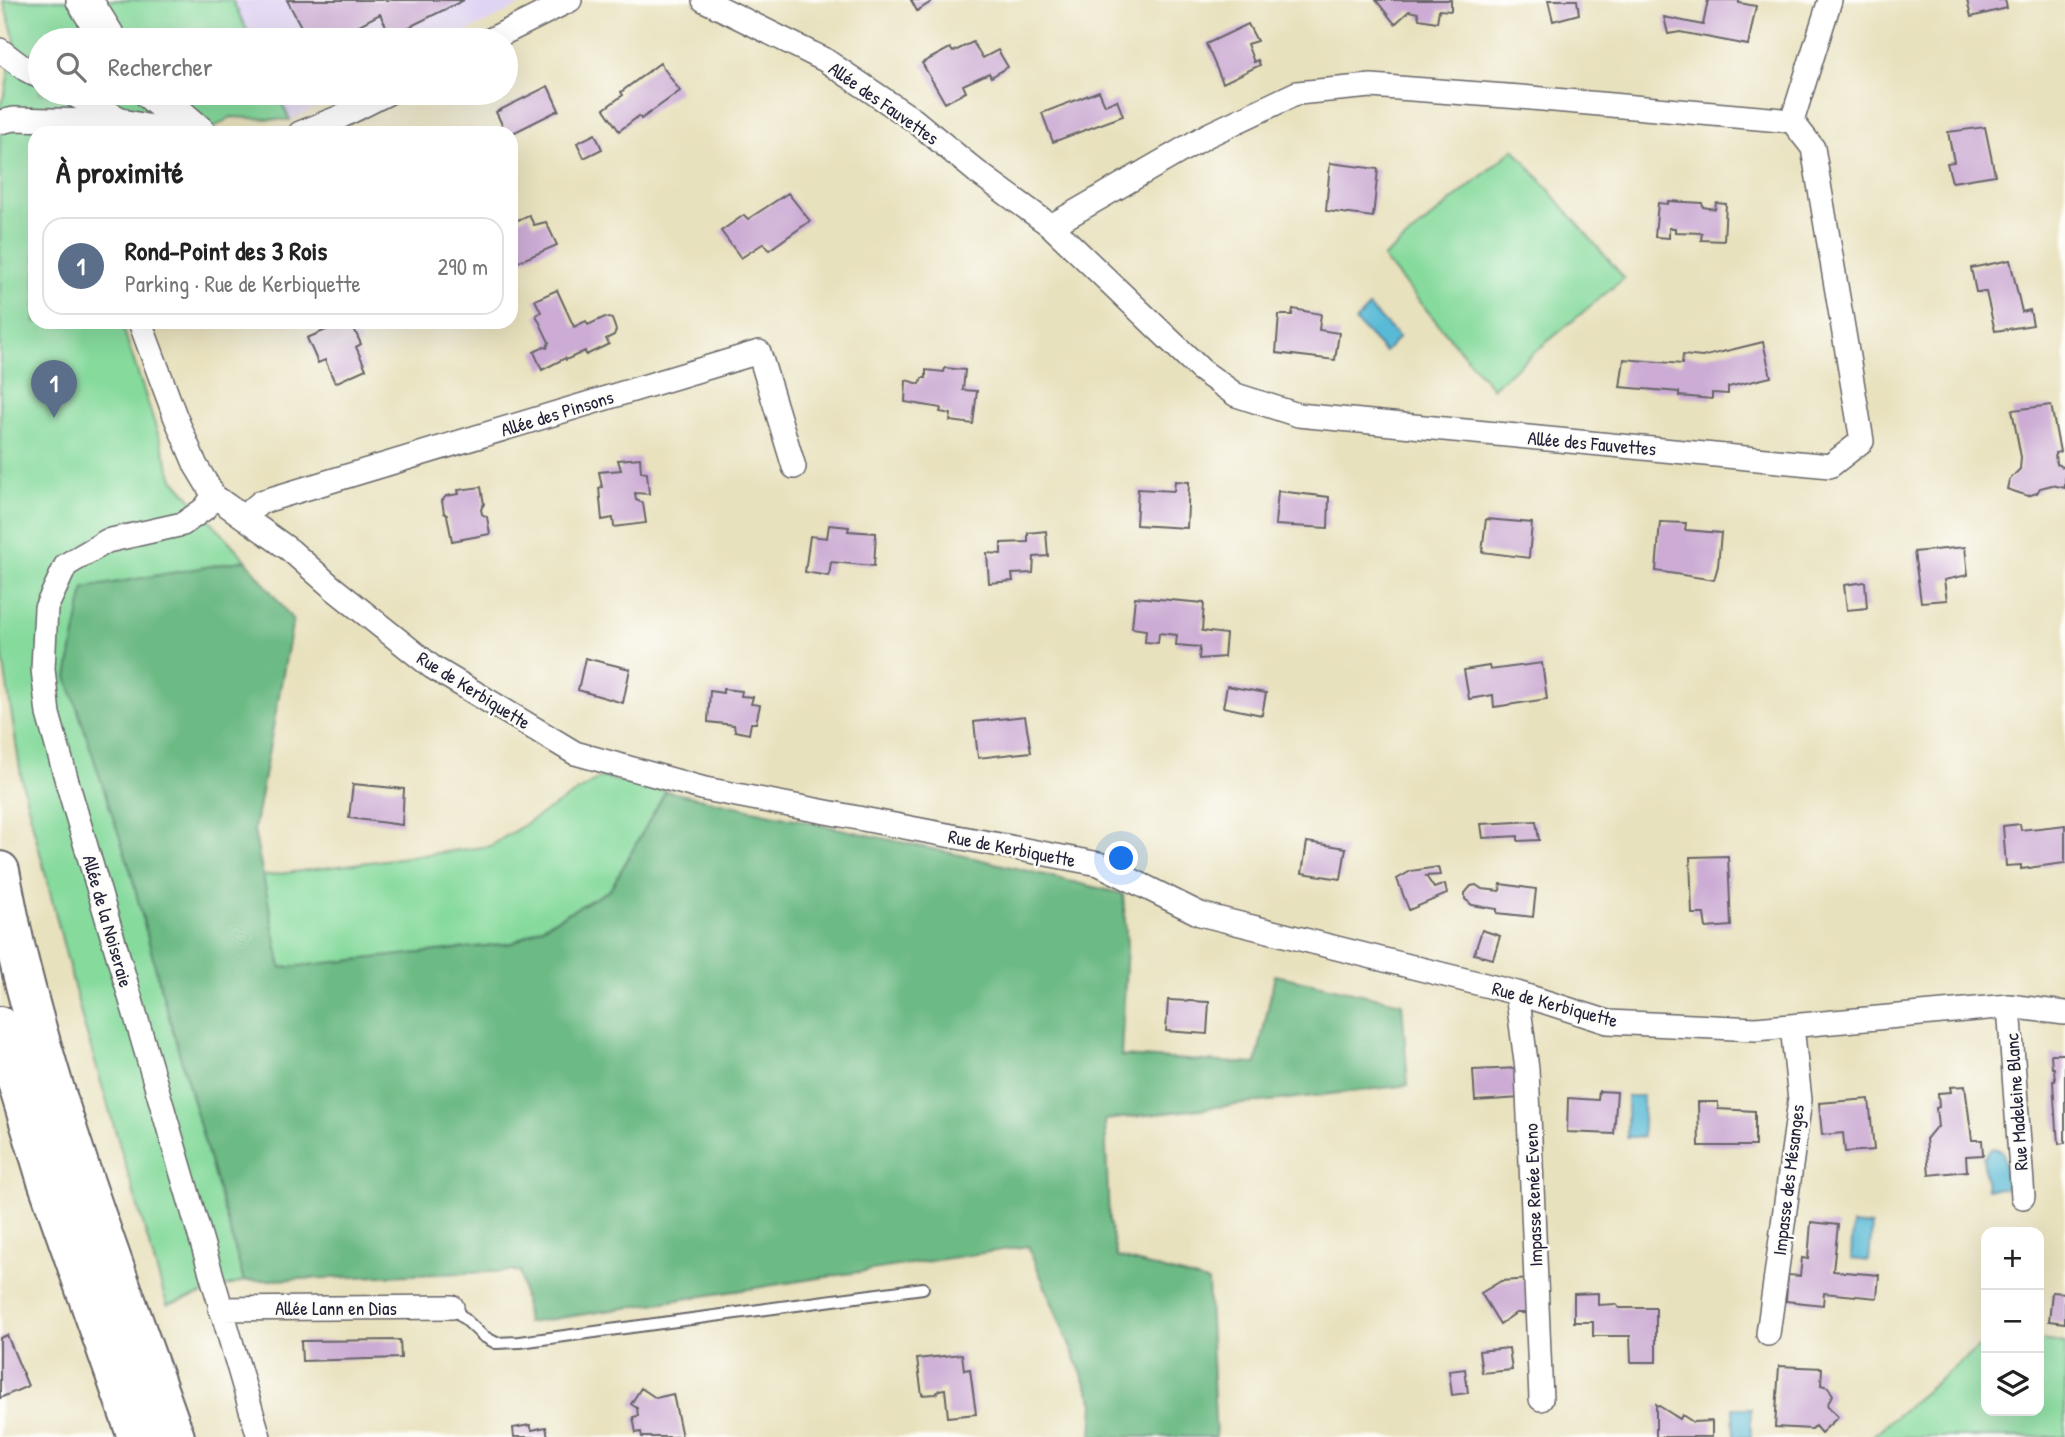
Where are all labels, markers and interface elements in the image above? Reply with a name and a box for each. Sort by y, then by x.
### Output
search box [28,28,518,105]
icon: search [52,48,90,86]
text: Rechercher [108,49,213,84]
street label: Allée des Fauvettes [824,55,944,151]
text: À proximité [56,152,184,192]
text: Rond-Point des 3 Rois [125,233,327,268]
text: 1 [77,251,85,282]
text: 290 m [438,251,488,282]
text: Parking · Rue de Kerbiquette [125,268,361,299]
pin: 1 [31,360,77,418]
street label: Allée des Pinsons [498,384,616,442]
street label: Allée des Fauvettes [1527,424,1657,462]
street label: Rue de Kerbiquette [412,645,536,735]
street label: Rue de Kerbiquette [946,823,1078,873]
your location [1104,841,1138,875]
street label: Allée de la Noiseraie [77,852,139,991]
street label: Rue de Kerbiquette [1489,975,1621,1033]
street label: Rue Madeleine Blanc [1998,1032,2034,1171]
street label: Impasse des Mésanges [1766,1103,1810,1257]
street label: Impasse Renée Eveno [1517,1122,1548,1267]
map controls [1981,1227,2044,1416]
button: + [1981,1227,2044,1290]
button: − [1981,1290,2044,1353]
street label: Allée Lann en Dias [275,1295,397,1321]
button: layers [1981,1353,2044,1416]

